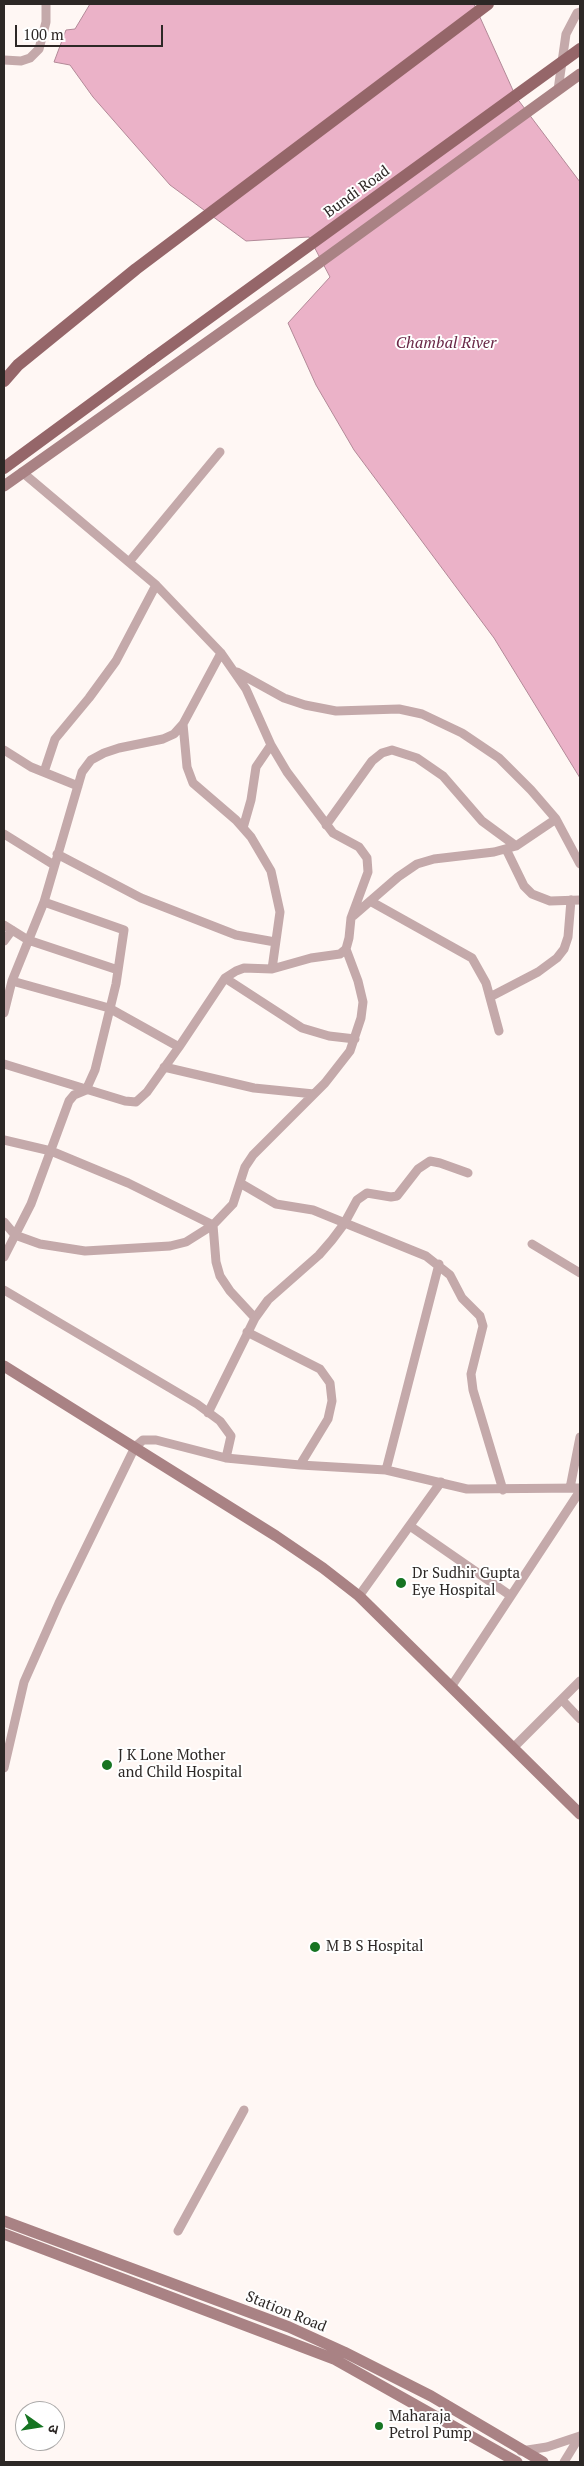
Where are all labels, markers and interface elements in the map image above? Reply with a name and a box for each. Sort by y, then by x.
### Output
scale bar [18,15,165,47]
text: 100 m [23,24,64,44]
street label: Bundi Road [321,162,393,222]
water label: Chambal River [396,333,496,353]
place label: Dr Sudhir Gupta Eye Hospital [412,1565,520,1600]
marker: Dr Sudhir Gupta Eye Hospital [394,1576,408,1590]
place label: J K Lone Mother and Child Hospital [118,1747,242,1782]
marker: J K Lone Mother and Child Hospital [100,1758,114,1772]
place label: M B S Hospital [326,1938,424,1956]
marker: M B S Hospital [308,1940,322,1954]
street label: Station Road [243,2288,329,2336]
north arrow [15,2401,65,2451]
place label: Maharaja Petrol Pump [389,2408,472,2443]
marker: Maharaja Petrol Pump [373,2420,385,2432]
text: उ [44,2423,64,2435]

